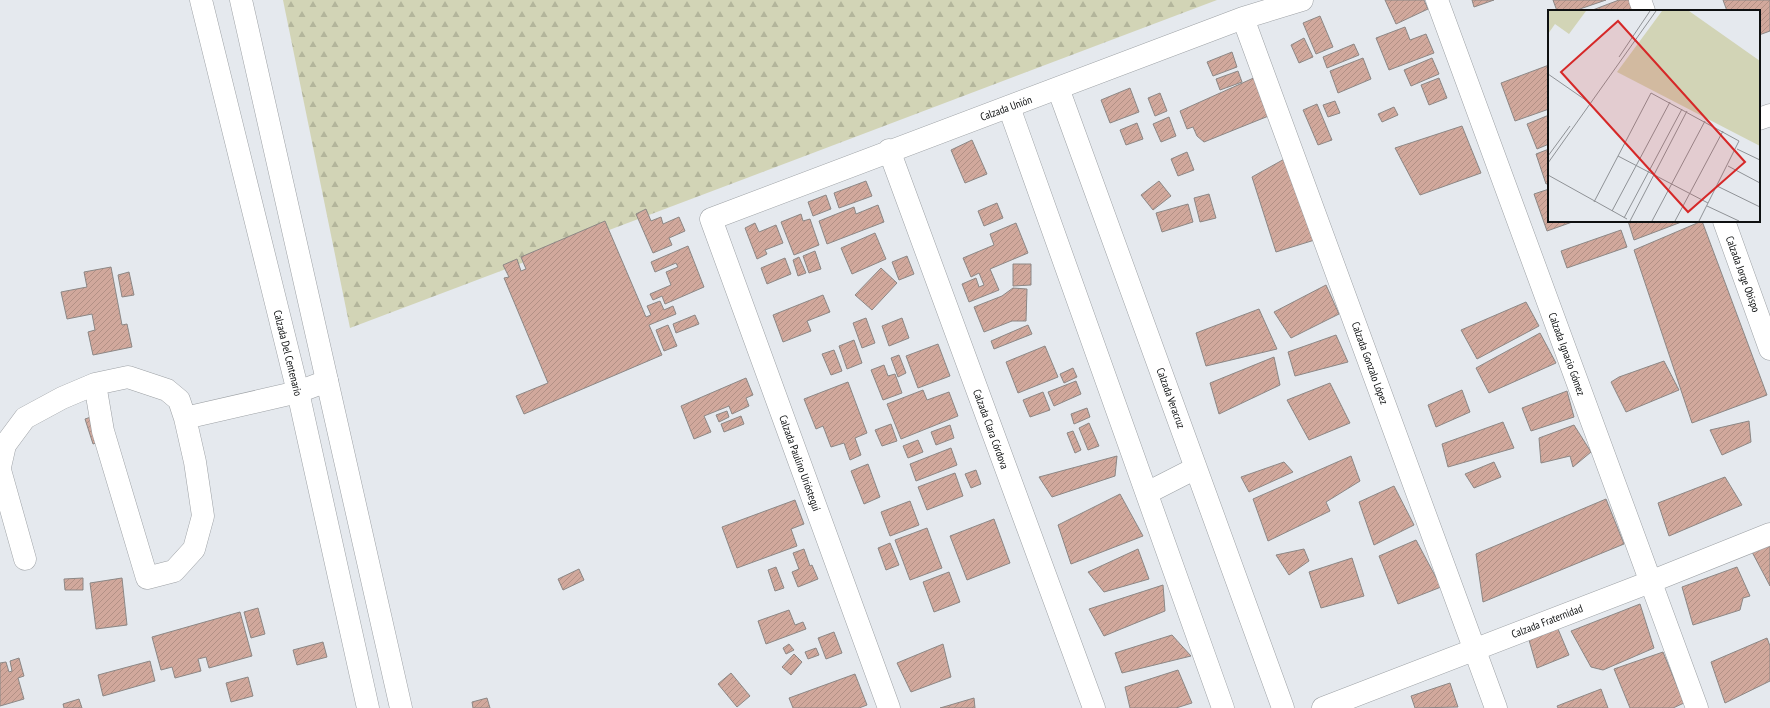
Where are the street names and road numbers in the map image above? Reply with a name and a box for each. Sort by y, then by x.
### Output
street label: Calzada Unión [978,92,1034,124]
street label: Calzada Jorge Obispo [1723,234,1763,314]
street label: Calzada Del Centenario [271,309,305,398]
street label: Calzada Ignacio Gómez [1545,311,1589,397]
street label: Calzada Gonzalo López [1349,320,1391,406]
street label: Calzada Veracruz [1154,366,1188,430]
street label: Calzada Clara Córdova [970,387,1012,471]
street label: Calzada Paulino Urióstegui [776,413,824,513]
street label: Calzada Fraternidad [1509,601,1585,641]

